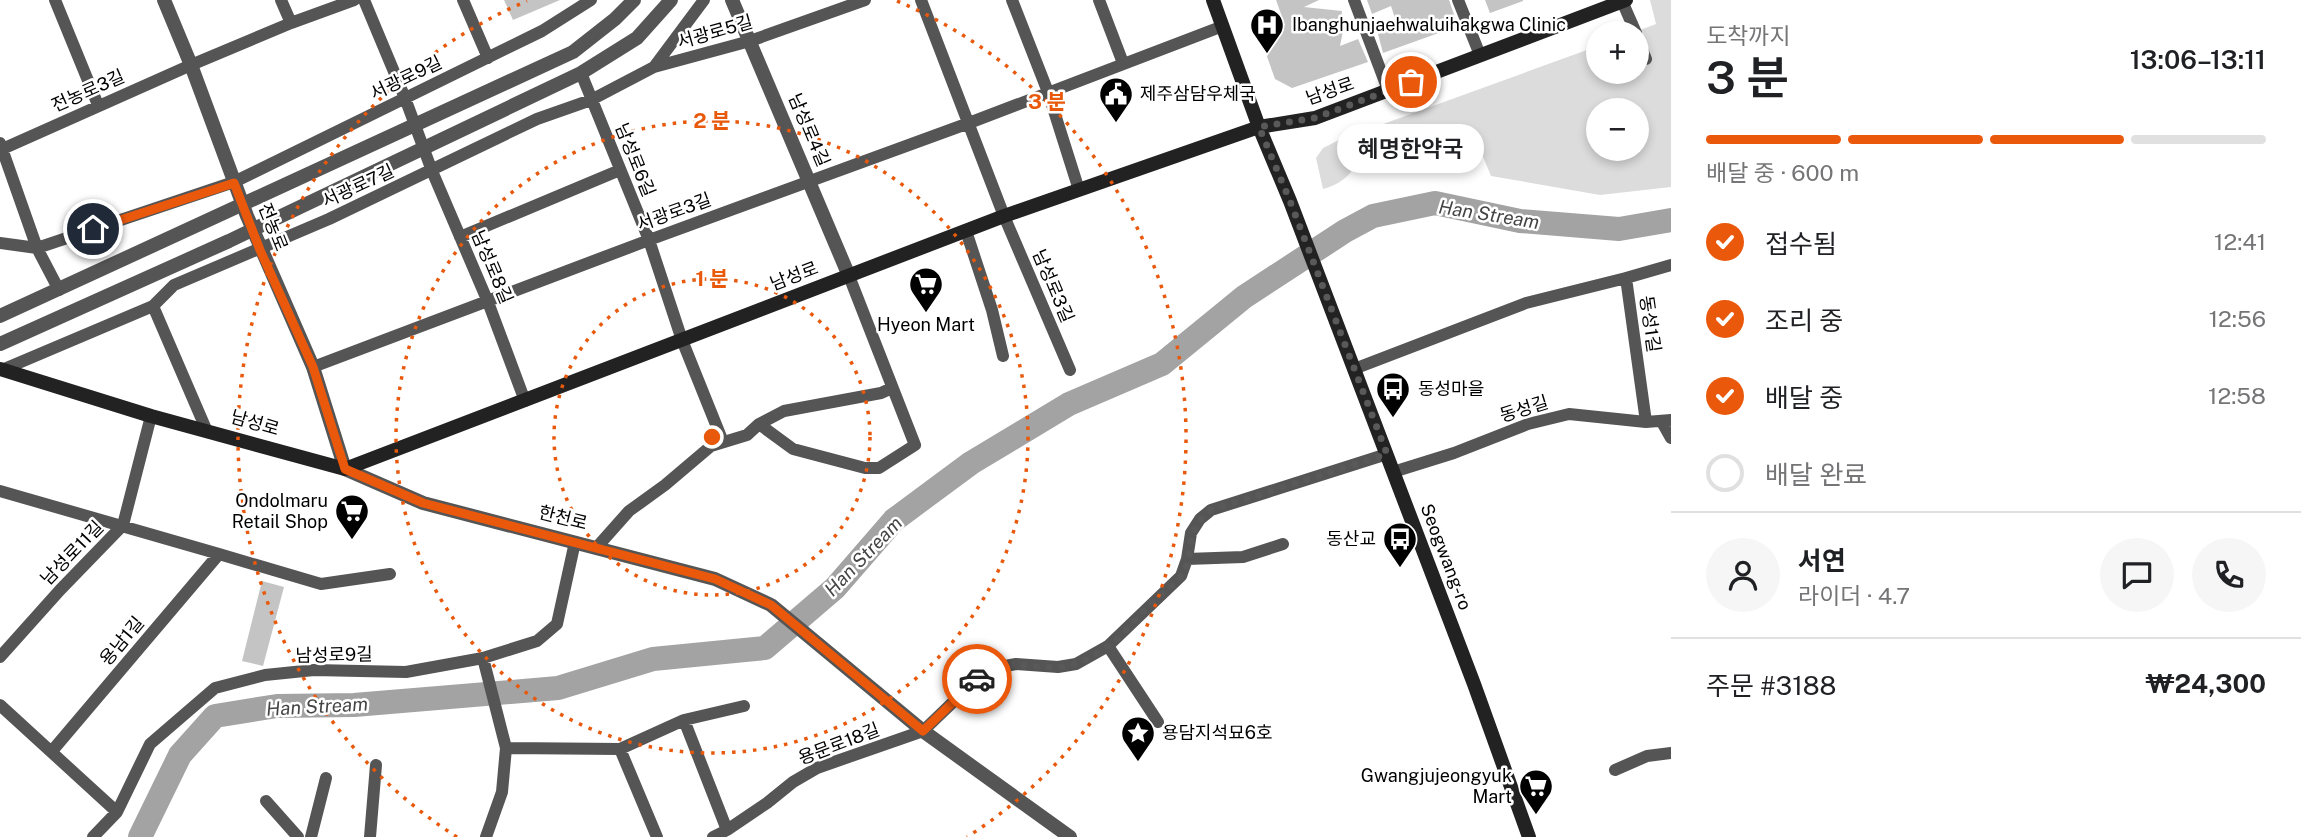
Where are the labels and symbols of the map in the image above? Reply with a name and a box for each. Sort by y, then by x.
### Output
hospital icon: Ibanghunjaehwaluihakgwa Clinic [1248,6,1286,55]
street label: 서광로5길 [675,11,755,52]
place label: Ibanghunjaehwaluihakgwa Clinic [1292,14,1566,35]
street label: 서광로9길 [366,51,445,104]
pin [1381,52,1441,112]
street label: 전농로3길 [48,65,128,116]
street label: 남성로 [1303,73,1357,109]
public building icon: 제주삼담우체국 [1097,75,1135,124]
place label: 제주삼담우체국 [1140,83,1256,104]
text: 3 분 [1028,89,1066,114]
street label: 남성로4길 [785,90,834,170]
text: 2 분 [693,108,731,133]
street label: 남성로6길 [611,120,660,200]
callout: 혜명한약국 [1338,124,1484,173]
street label: 서광로7길 [318,160,397,211]
street label: 서광로3길 [634,188,714,235]
water label: Han Stream [1437,195,1541,233]
pin [63,199,123,259]
street label: 전농로 [254,200,293,254]
street label: 남성로8길 [468,227,517,307]
street label: 남성로3길 [1029,246,1078,326]
street label: 남성로 [767,257,821,294]
supermarket icon: Hyeon Mart [907,265,945,314]
text: 1 분 [695,266,729,291]
street label: 동성1길 [1636,294,1665,354]
place label: Hyeon Mart [877,314,975,335]
bus stop icon: 동성마을 [1374,370,1412,419]
place label: 동성마을 [1418,378,1484,399]
street label: 동성길 [1497,391,1551,426]
street label: 남성로 [228,406,282,439]
centre of rings [700,425,724,449]
place label: Ondolmaru Retail Shop [232,490,328,532]
supermarket icon: Ondolmaru Retail Shop [333,492,371,541]
street label: 한천로 [536,501,590,534]
street label: Seogwang-ro [1417,501,1476,613]
water label: Han Stream [820,512,906,600]
street label: 남성로11길 [36,516,107,589]
bus stop icon: 동산교 [1381,520,1419,569]
place label: 동산교 [1326,528,1376,549]
street label: 용남1길 [95,612,148,669]
street label: 남성로9길 [295,643,373,666]
courier [942,644,1012,714]
water label: Han Stream [266,692,368,720]
place icon: 용담지석묘6호 [1119,714,1157,763]
street label: 용문로18길 [795,718,882,769]
place label: 용담지석묘6호 [1162,722,1273,743]
place label: Gwangjujeongyuk Mart [1361,765,1512,807]
supermarket icon: Gwangjujeongyuk Mart [1517,767,1555,816]

